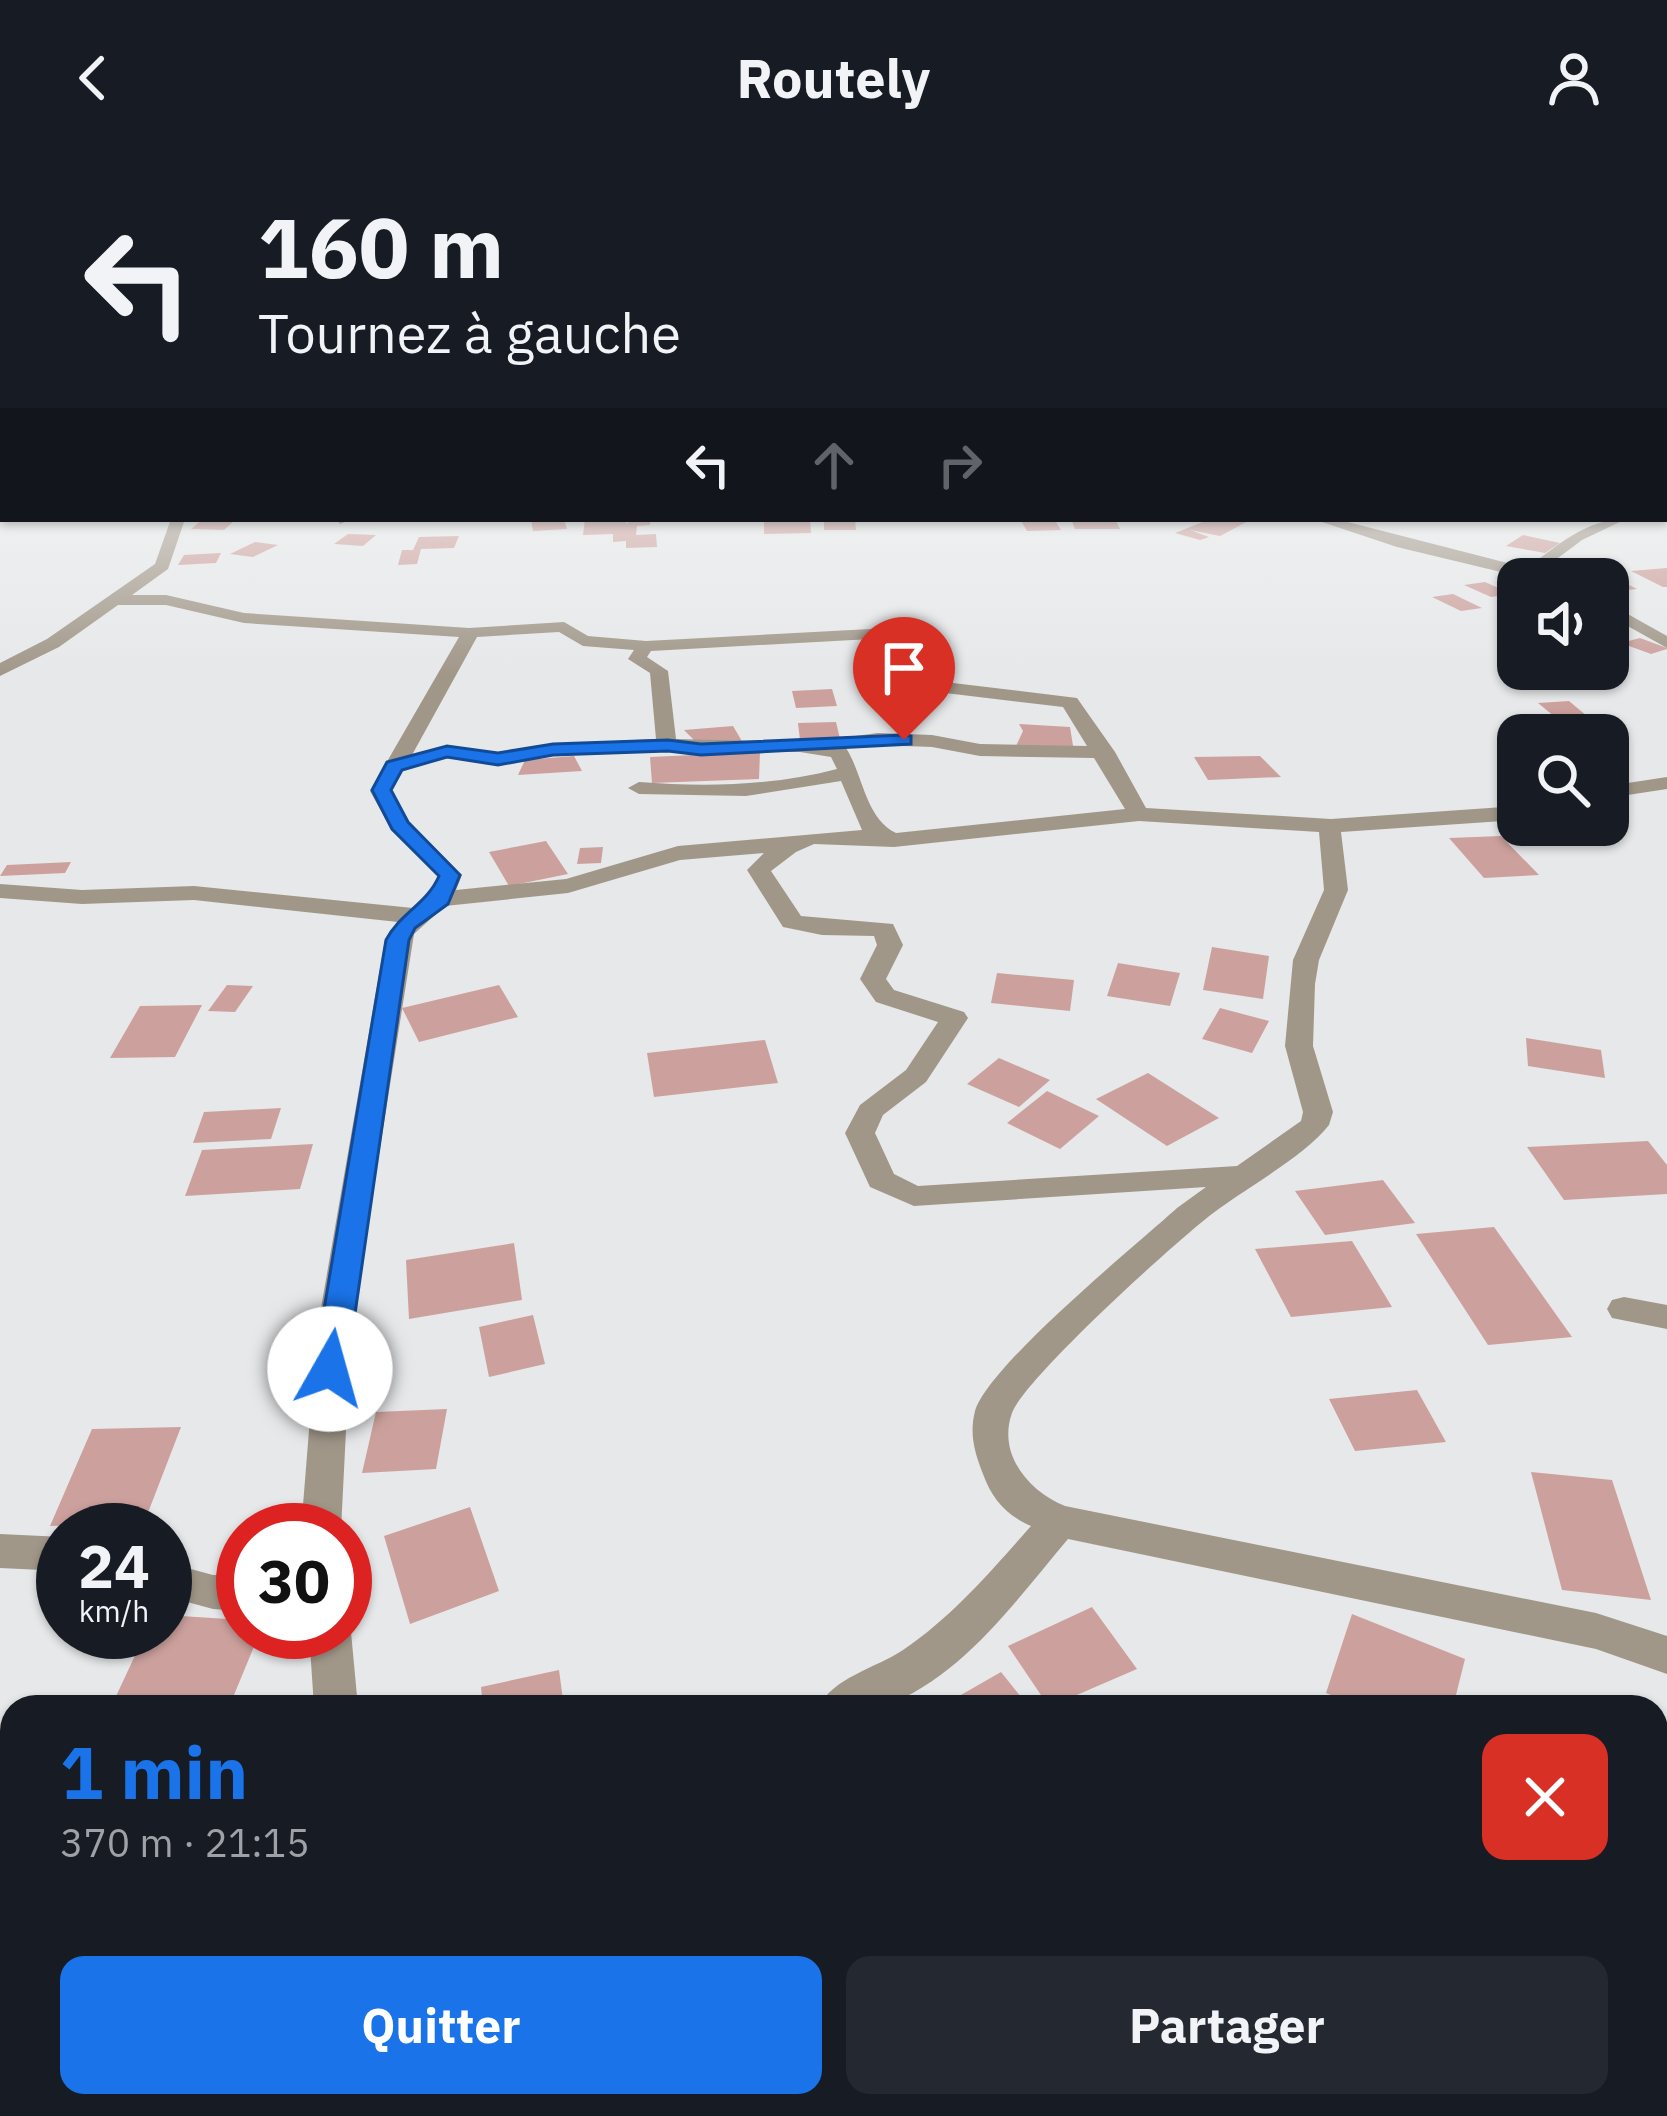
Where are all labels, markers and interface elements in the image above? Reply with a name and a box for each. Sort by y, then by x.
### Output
text: Routely [737,43,930,113]
icon: back [60,45,126,111]
icon: person [1541,45,1607,111]
text: 160 m [258,192,504,301]
icon: left [60,204,216,360]
text: Tournez à gauche [258,298,681,368]
icon: left [675,432,741,498]
icon: ahead [801,432,867,498]
icon: right [927,432,993,498]
map controls [1497,558,1629,846]
button: sound [1497,558,1629,690]
pin [853,617,955,740]
icon: arrive [871,635,937,701]
button: search [1497,714,1629,846]
position arrow [267,1306,393,1432]
speed limit sign: 30 [216,1503,372,1659]
text: 24 [78,1526,150,1605]
text: km/h [79,1591,149,1630]
text: 1 min [60,1725,248,1819]
button: close [1482,1734,1608,1860]
text: 370 m · 21:15 [60,1817,310,1868]
button: Quitter [60,1956,822,2094]
button: Partager [846,1956,1608,2094]

